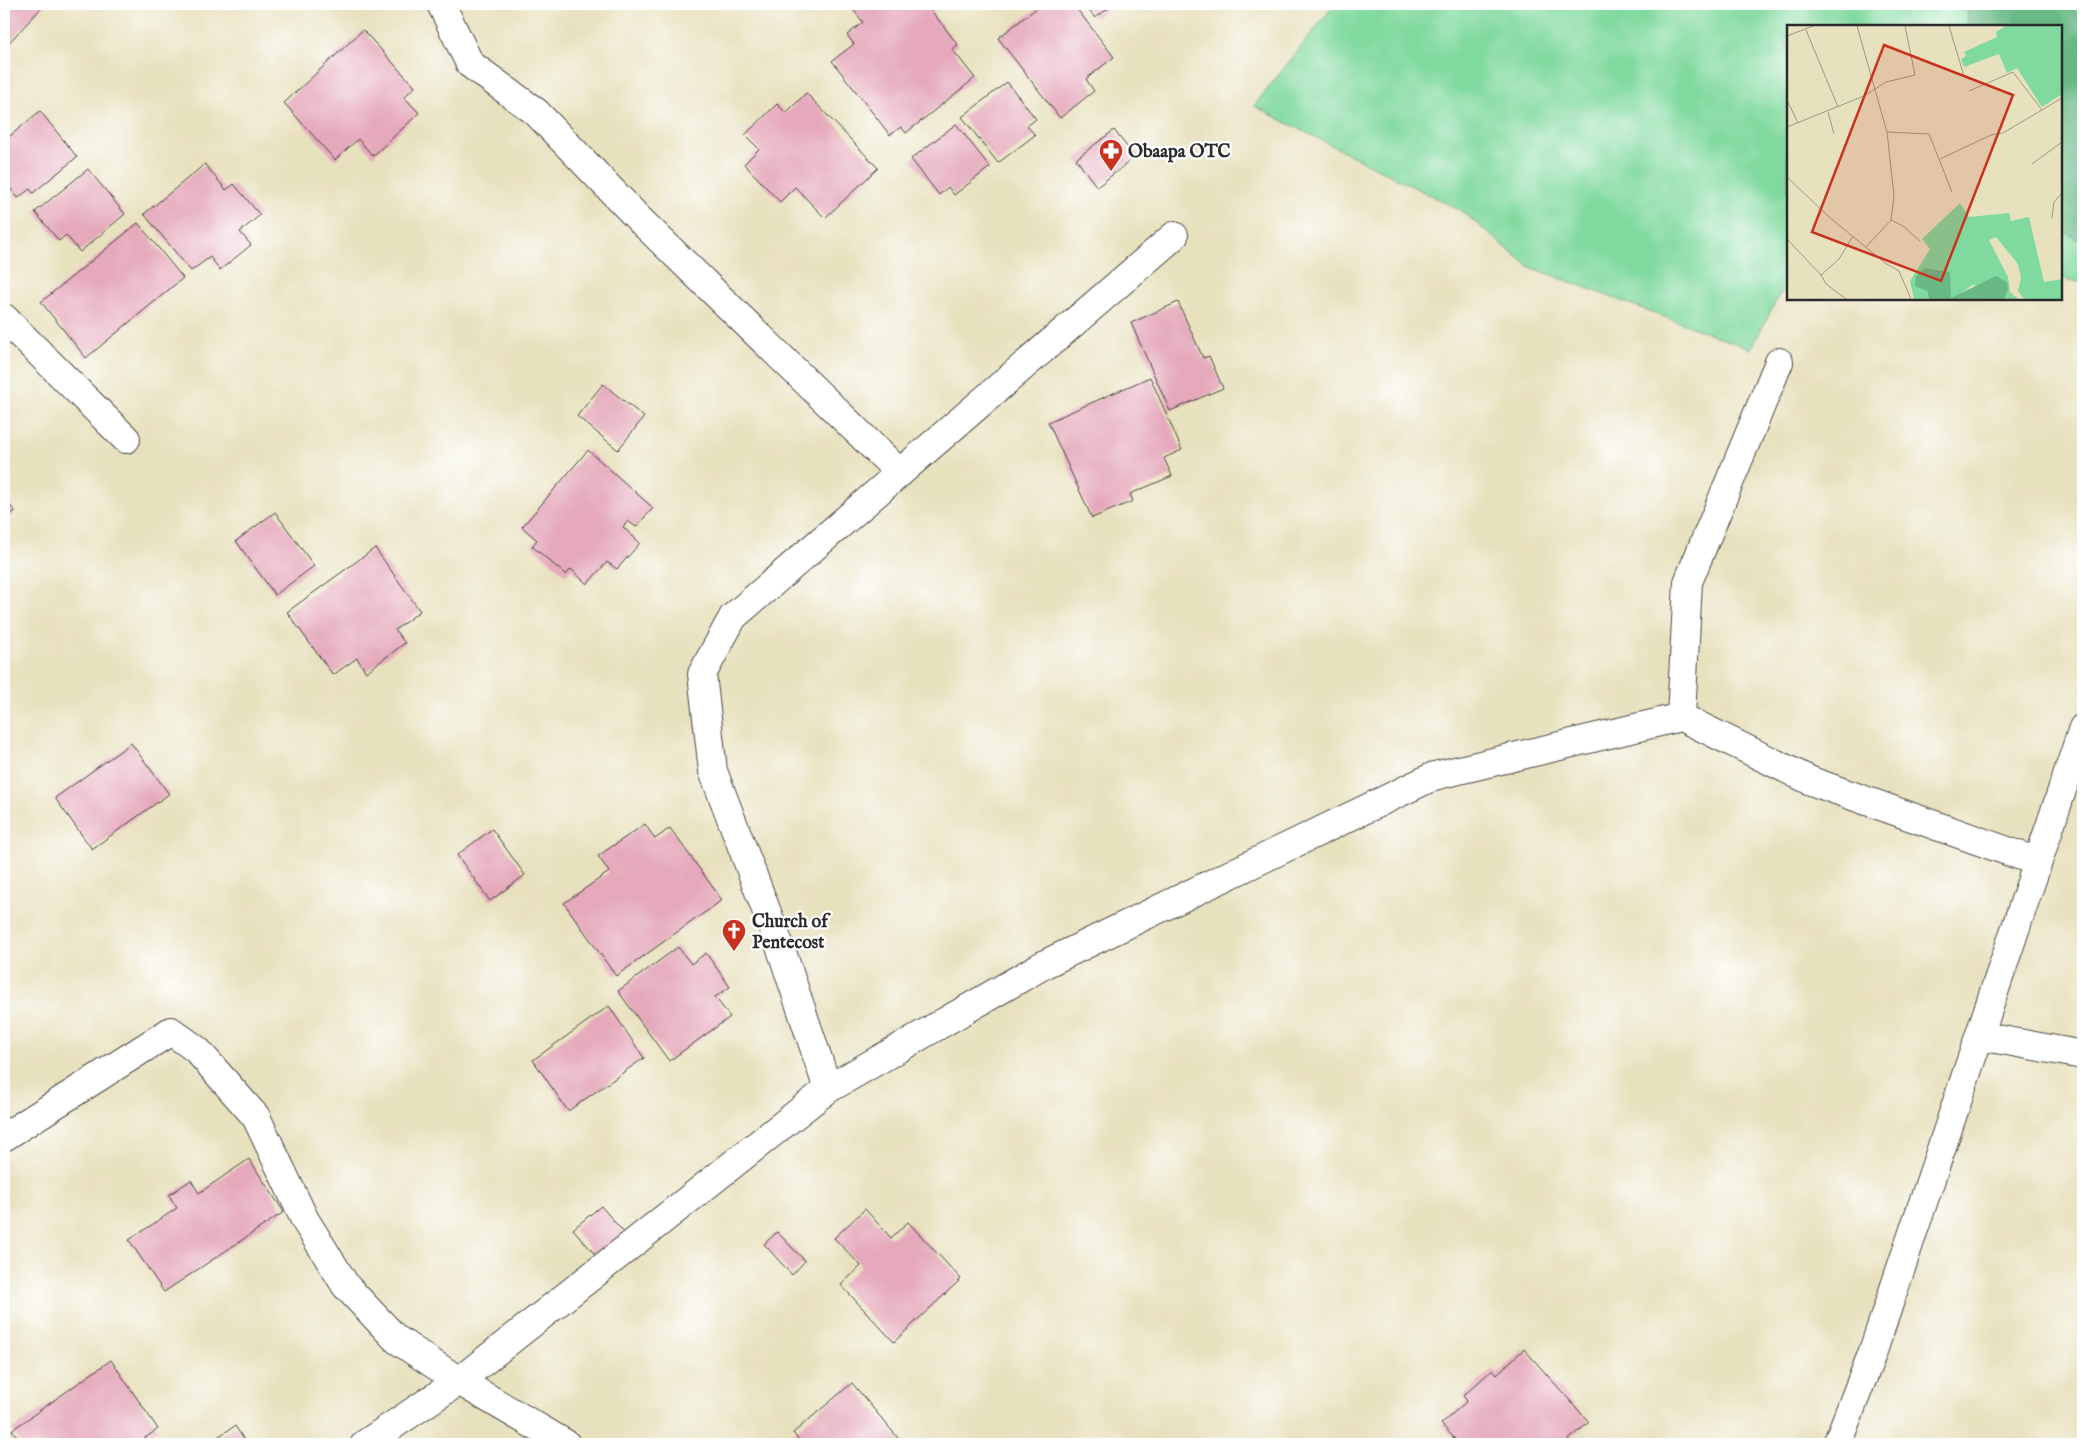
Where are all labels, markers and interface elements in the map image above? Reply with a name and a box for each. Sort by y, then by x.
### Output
inset map [1787,25,2062,300]
pharmacy icon: Obaapa OTC [1098,138,1124,172]
place label: Obaapa OTC [1128,141,1231,164]
place label: Church of Pentecost [752,911,831,955]
church icon: Church of Pentecost [721,918,747,952]

